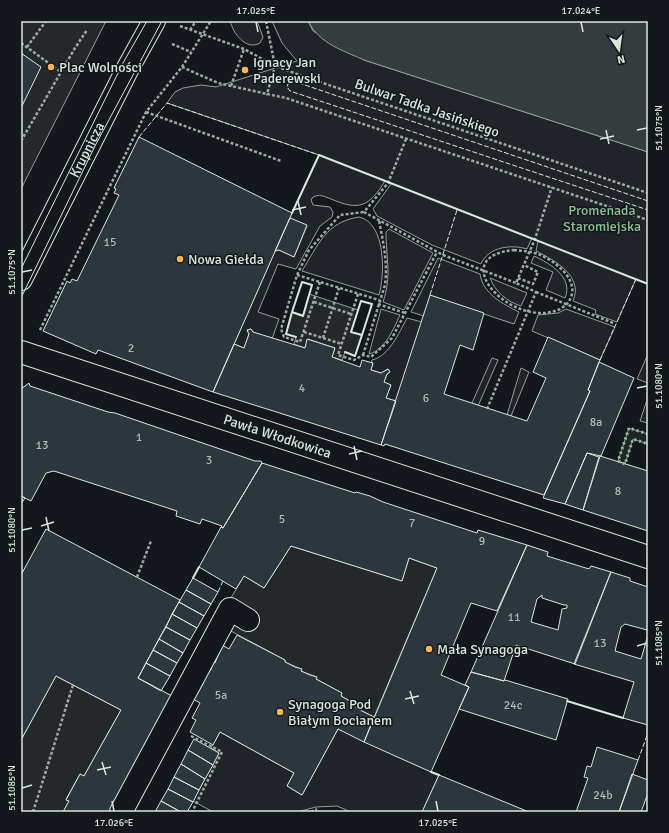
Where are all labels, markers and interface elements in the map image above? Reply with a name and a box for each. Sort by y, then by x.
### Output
text: 17.025°E [237,5,276,17]
text: 17.024°E [562,5,601,17]
north arrow [599,30,639,70]
text: N [616,52,626,66]
place label: Ignacy Jan Paderewski [253,54,321,87]
place label: Plac Wolności [59,59,142,76]
marker: Plac Wolności [46,62,56,72]
marker: Ignacy Jan Paderewski [240,65,250,75]
street label: Bulwar Tadka Jasińskiego [352,75,502,141]
text: 51.1075°N [653,105,665,151]
street label: Krupnicza [65,119,108,180]
park label: Promenada Staromiejska [563,202,641,235]
house number: 15 [104,235,116,250]
text: 51.1075°N [6,249,18,295]
place label: Nowa Giełda [188,251,264,268]
marker: Nowa Giełda [175,254,185,264]
house number: 2 [128,341,134,356]
text: 51.1080°N [653,363,665,409]
house number: 4 [299,381,306,396]
house number: 6 [423,391,429,406]
street label: Pawła Włodkowica [221,410,334,461]
house number: 8a [590,415,602,430]
house number: 1 [136,430,142,445]
house number: 13 [36,438,48,453]
house number: 3 [206,453,212,468]
house number: 8 [615,484,621,499]
text: 51.1080°N [6,507,18,553]
house number: 5 [279,512,285,527]
house number: 7 [409,516,415,531]
house number: 9 [479,534,485,549]
house number: 11 [508,610,520,625]
text: 51.1085°N [653,620,665,666]
house number: 13 [594,636,606,651]
place label: Mała Synagoga [437,641,528,658]
marker: Mała Synagoga [424,644,434,654]
house number: 5a [215,688,227,703]
place label: Synagoga Pod Białym Bocianem [288,696,392,729]
house number: 24c [504,698,523,713]
marker: Synagoga Pod Białym Bocianem [275,707,285,717]
text: 51.1085°N [6,765,18,811]
house number: 24b [593,788,613,803]
text: 17.026°E [95,817,134,829]
text: 17.025°E [419,817,458,829]

